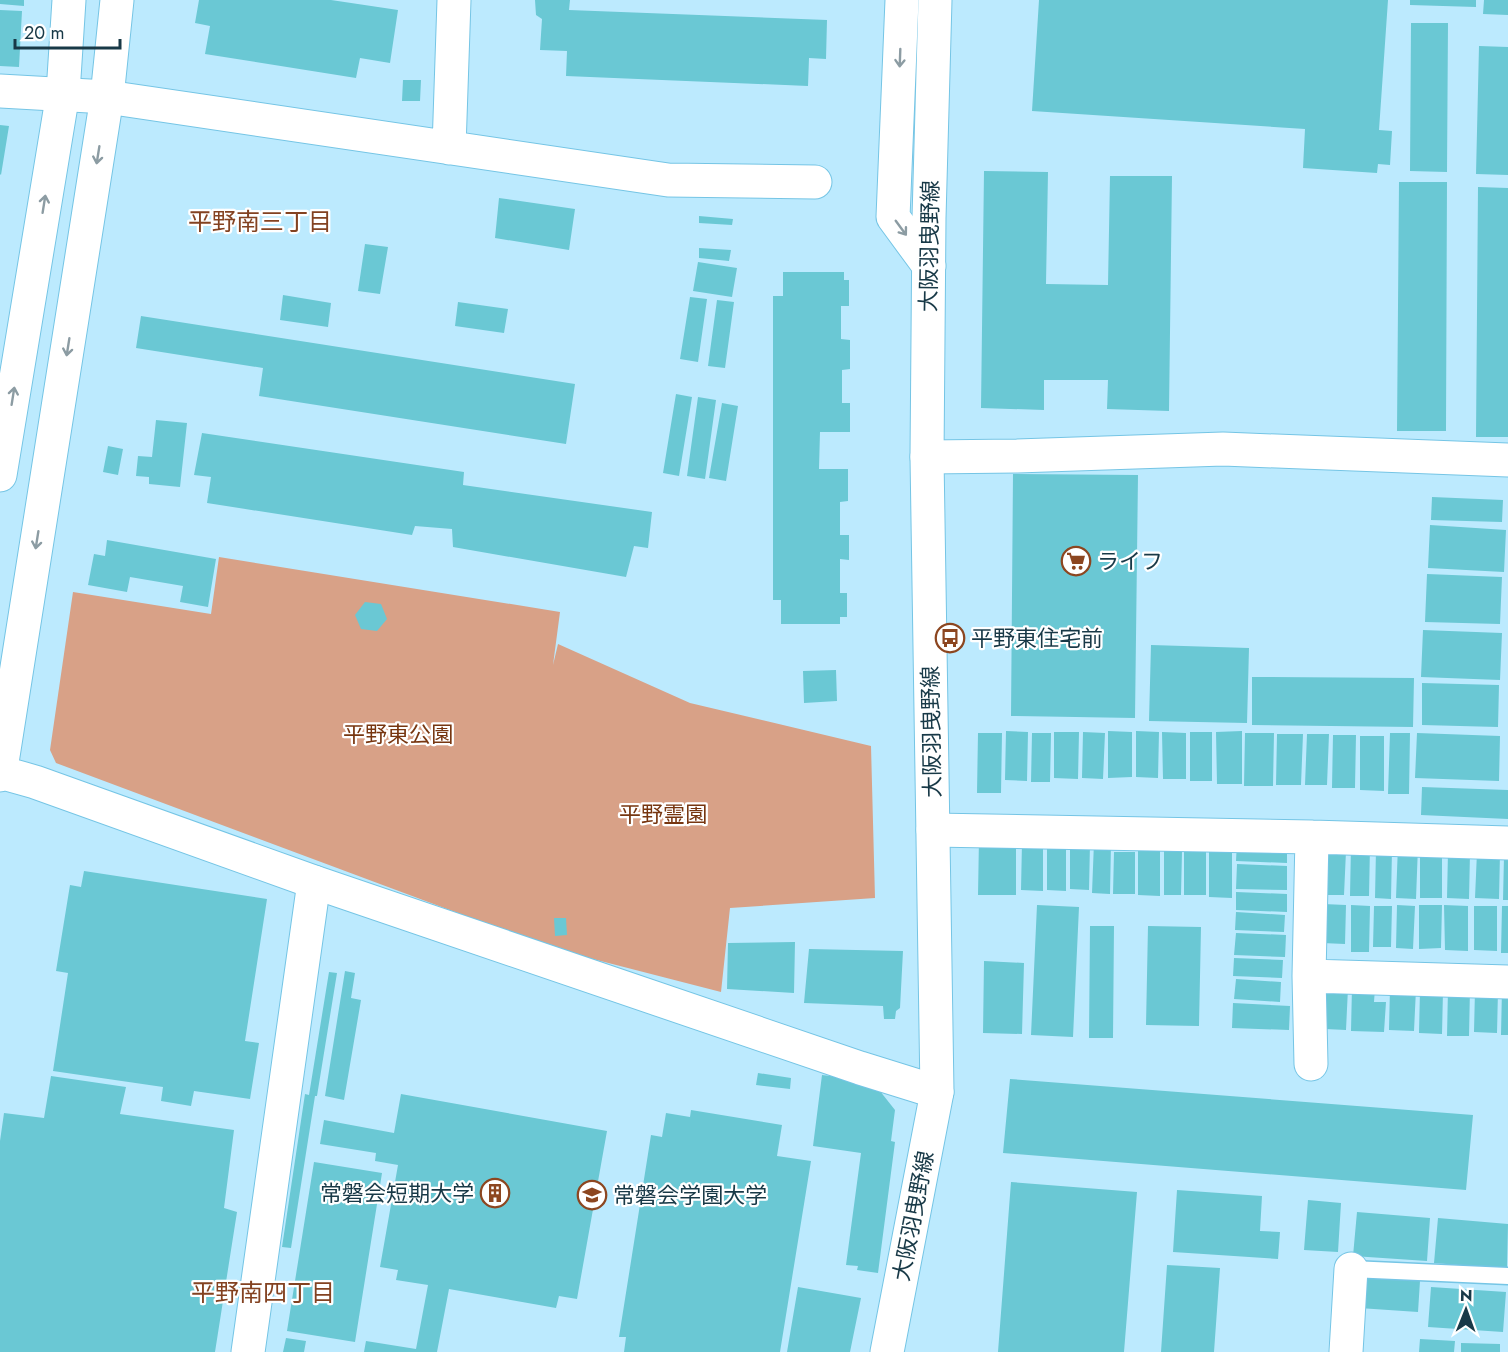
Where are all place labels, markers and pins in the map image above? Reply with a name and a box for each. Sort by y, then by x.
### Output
supermarket icon: ライフ [1060,545,1092,577]
place label: ライフ [1097,545,1163,577]
bus stop icon: 平野東住宅前 [934,622,966,654]
place label: 平野東住宅前 [971,622,1103,654]
place label: 常磐会短期大学 [320,1177,474,1209]
building icon: 常磐会短期大学 [479,1177,511,1209]
school or university icon: 常磐会学園大学 [576,1179,608,1211]
place label: 常磐会学園大学 [613,1179,767,1211]

